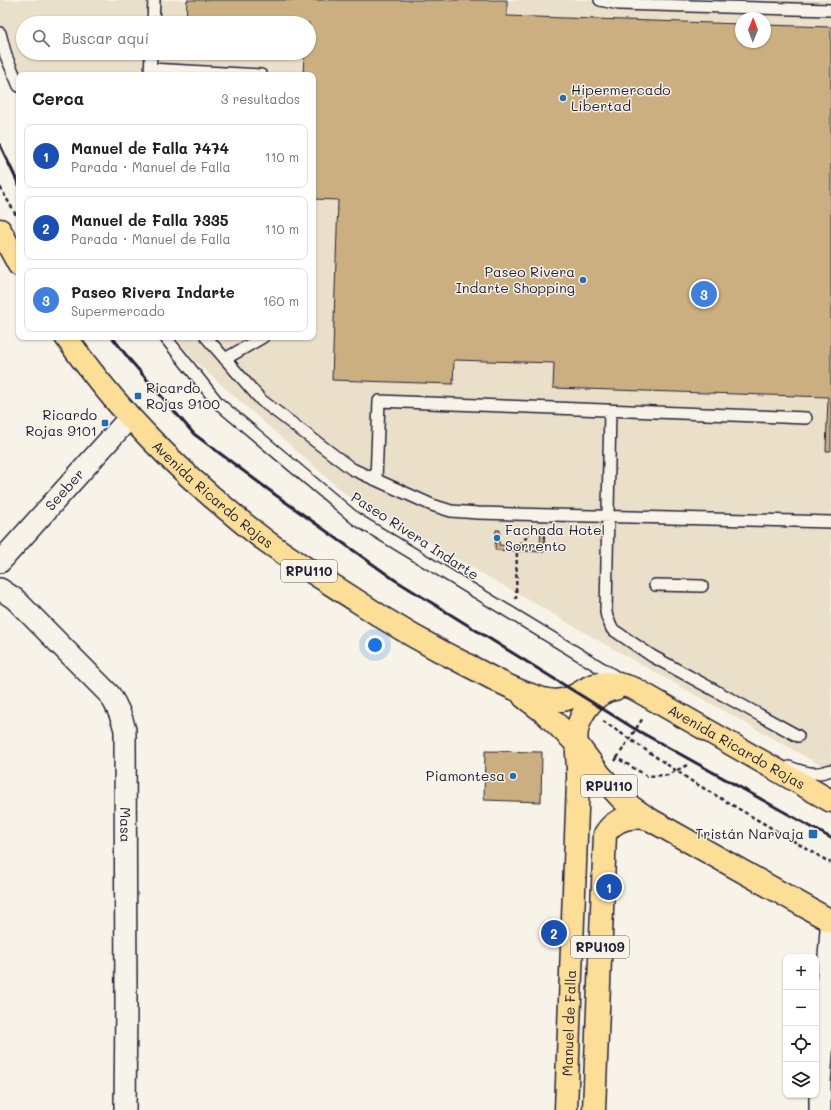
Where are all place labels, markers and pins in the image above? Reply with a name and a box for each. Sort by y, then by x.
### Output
place label: Hipermercado Libertad [571,80,671,115]
marker: Hipermercado Libertad [558,93,568,103]
place label: Paseo Rivera Indarte Shopping [456,262,575,297]
marker: Paseo Rivera Indarte Shopping [578,275,588,285]
pin: 3 [691,279,717,309]
place label: Ricardo Rojas 9100 [146,378,220,413]
marker: Ricardo Rojas 9100 [133,391,143,401]
place label: Ricardo Rojas 9101 [26,405,97,440]
marker: Ricardo Rojas 9101 [100,418,110,428]
place label: Fachada Hotel Sorrento [505,520,605,555]
marker: Fachada Hotel Sorrento [492,533,502,543]
place label: Piamontesa [426,766,505,785]
marker: Piamontesa [508,771,518,781]
place label: Tristán Narvaja [695,824,804,843]
marker: Tristán Narvaja [807,828,819,840]
pin: 1 [596,872,622,902]
pin: 2 [541,918,567,948]

